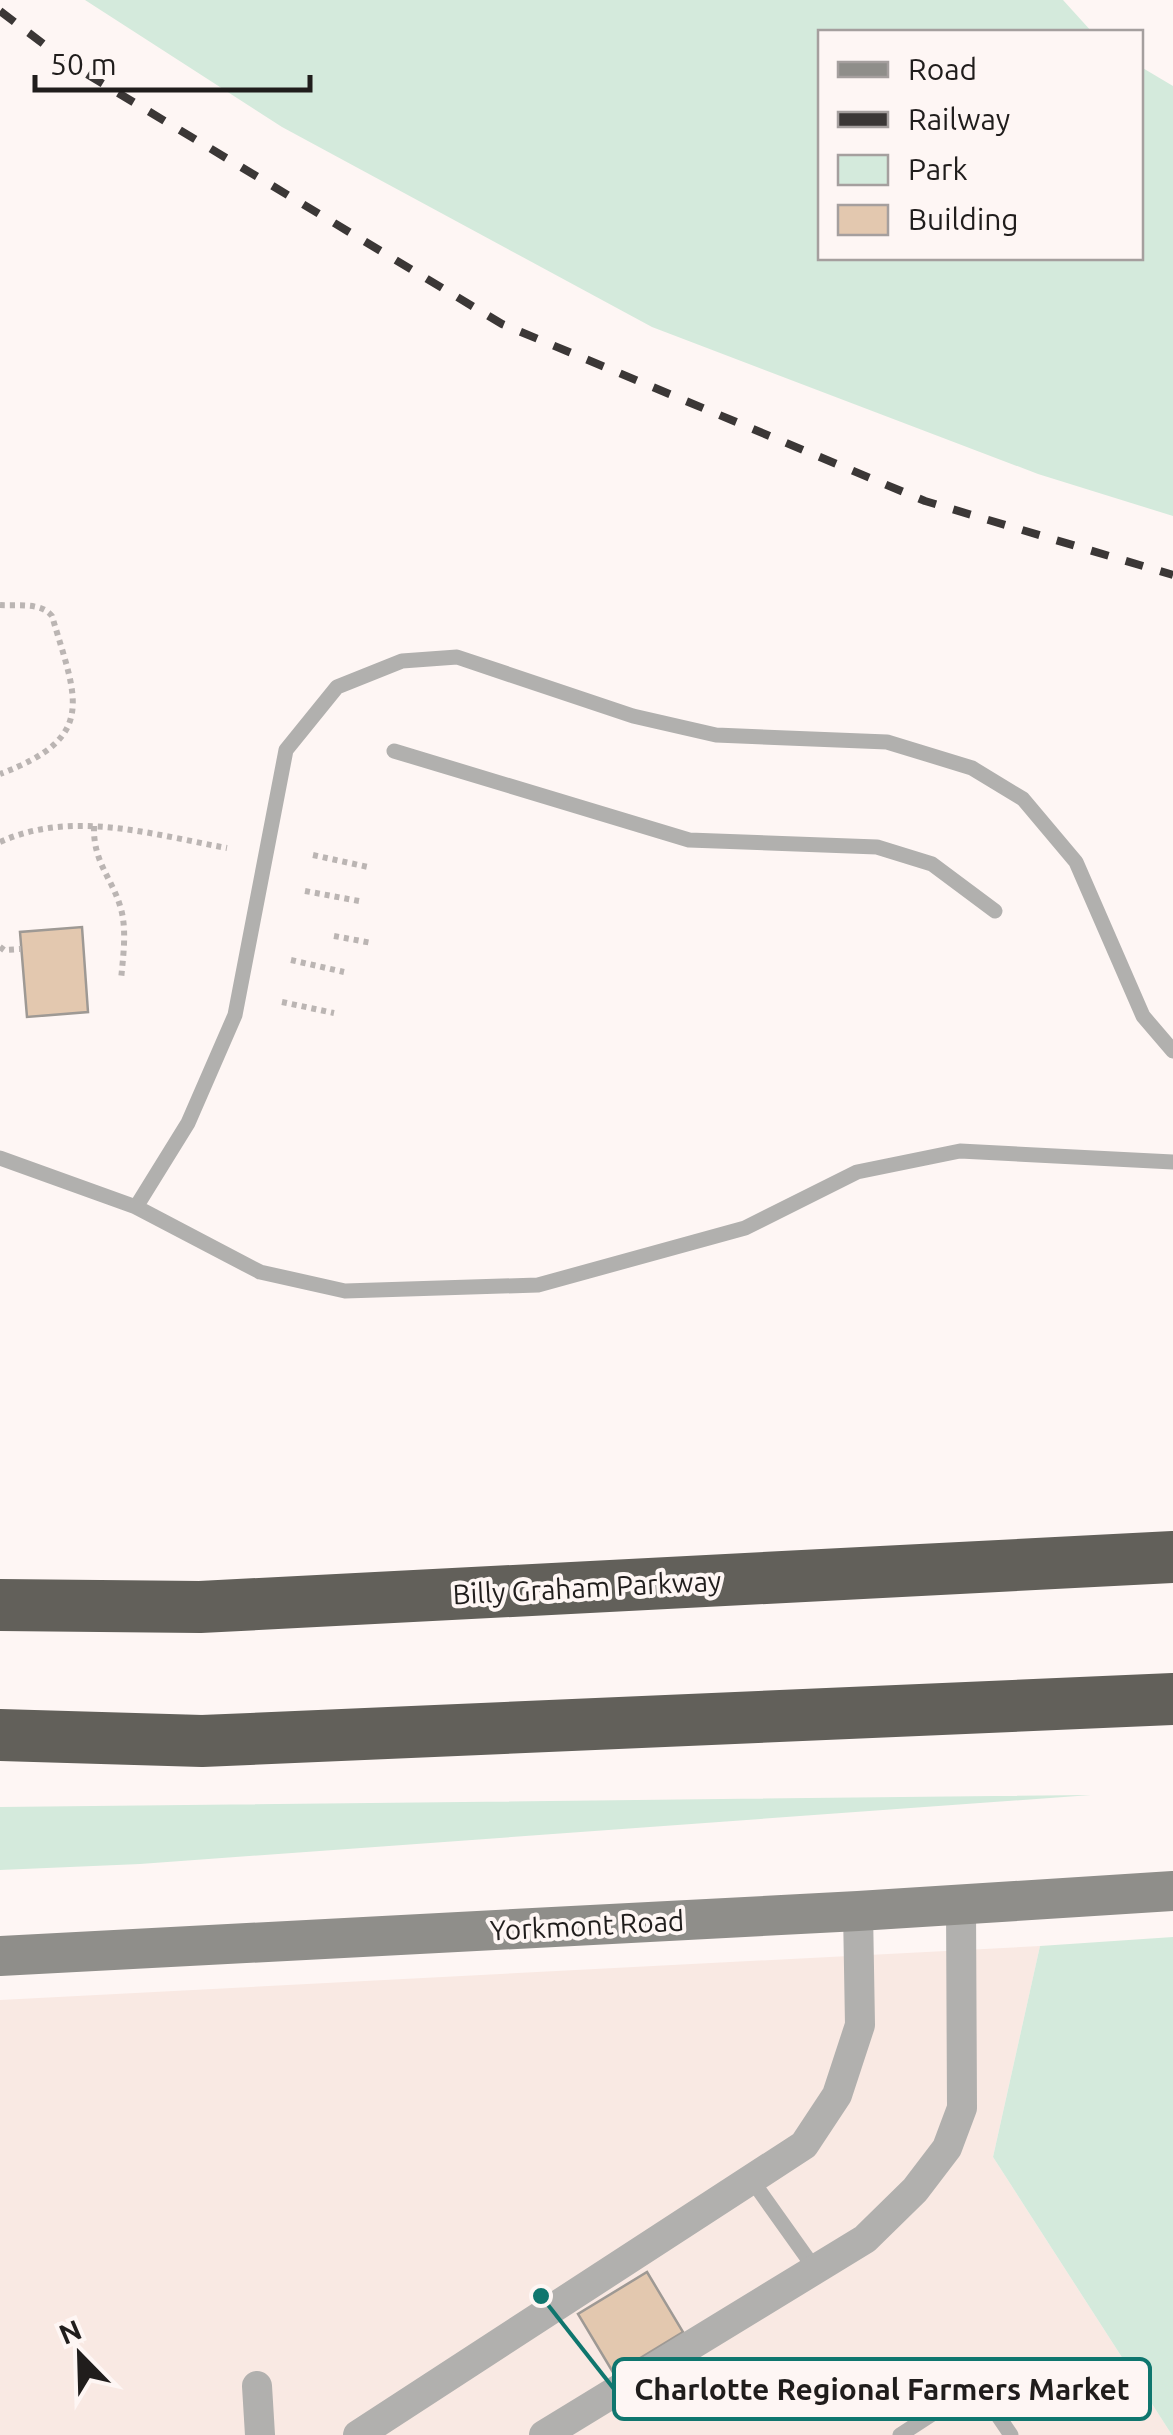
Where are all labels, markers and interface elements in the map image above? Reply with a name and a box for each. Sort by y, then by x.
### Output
scale bar [35,30,310,92]
legend [818,30,1143,260]
text: 50 m [50,47,117,81]
text: Road [908,52,977,86]
text: Railway [908,102,1010,136]
text: Park [908,152,968,186]
text: Building [908,202,1019,236]
street label: Billy Graham Parkway [452,1564,722,1610]
street label: Yorkmont Road [489,1904,685,1946]
north arrow [30,2305,130,2405]
text: N [54,2313,86,2350]
callout: Charlotte Regional Farmers Market [614,2359,1150,2419]
text: Charlotte Regional Farmers Market [634,2372,1130,2406]

